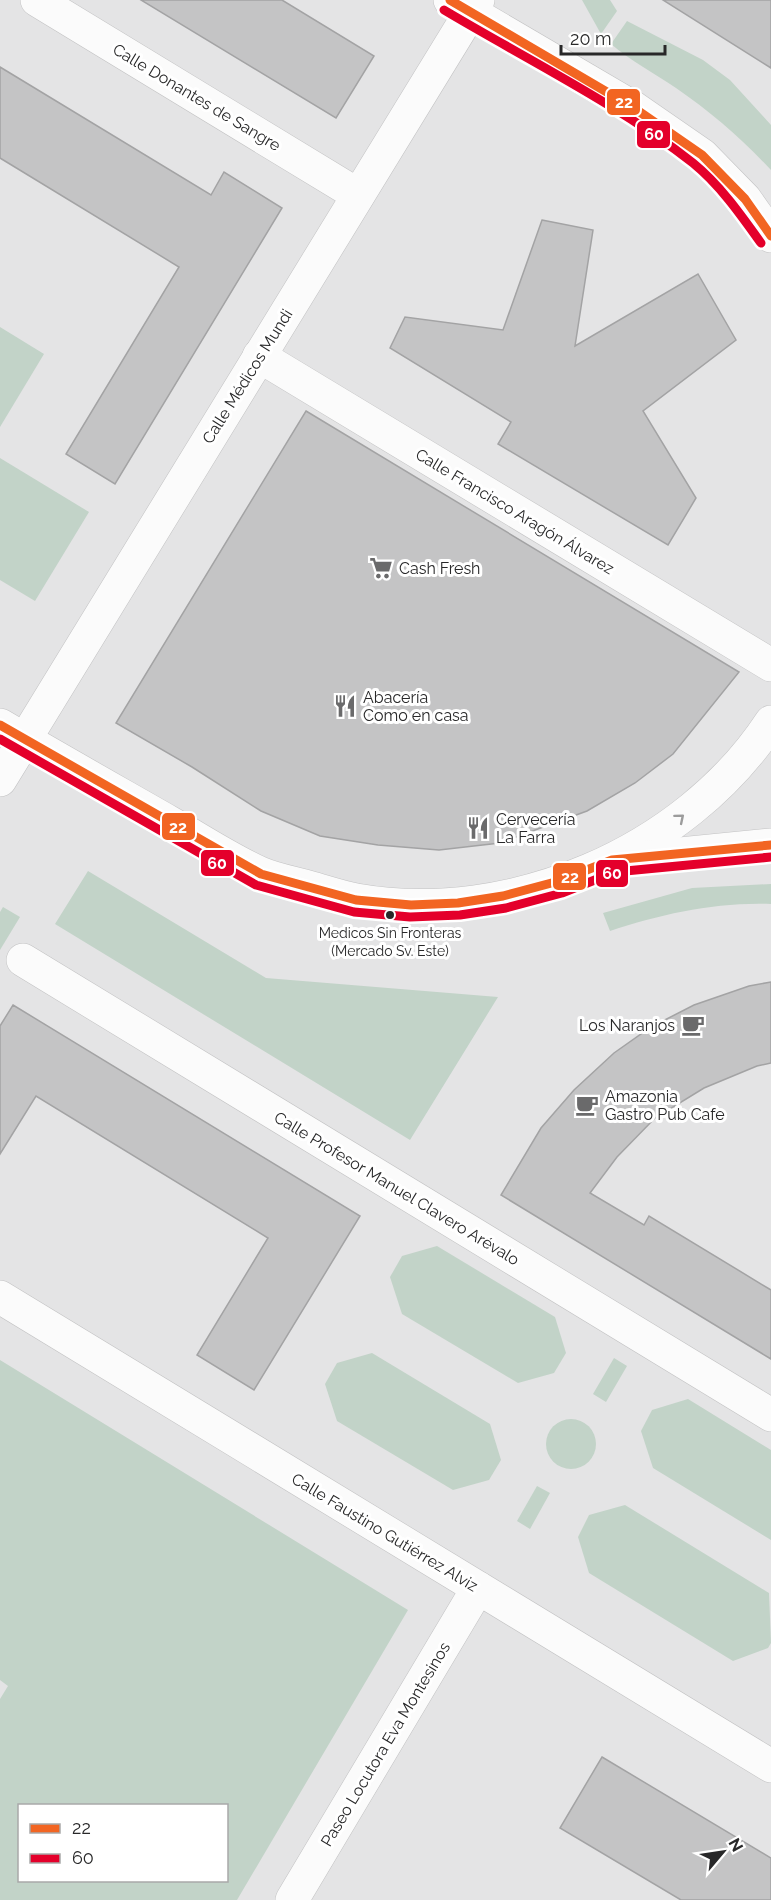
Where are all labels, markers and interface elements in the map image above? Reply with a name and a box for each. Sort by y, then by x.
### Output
scale bar [561,18,664,56]
text: 20 m [570,28,612,49]
street label: Calle Donantes de Sangre [109,40,284,155]
line badge: 22 [606,88,641,116]
text: 22 [615,93,633,112]
line badge: 60 [636,120,671,149]
text: 60 [644,125,664,144]
street label: Calle Médicos Mundi [198,306,297,447]
street label: Calle Francisco Aragón Álvarez [412,444,618,578]
supermarket icon: Cash Fresh [368,555,394,581]
place label: Cash Fresh [399,559,480,578]
place label: Abacería Como en casa [363,688,469,725]
restaurant icon: Abacería Como en casa [332,693,358,719]
place label: Cervecería La Farra [496,810,576,847]
line badge: 22 [161,812,196,841]
one-way arrow [673,814,684,825]
restaurant icon: Cervecería La Farra [465,815,491,841]
text: 22 [169,818,187,837]
line badge: 60 [200,849,235,877]
text: 60 [207,854,227,873]
line badge: 60 [595,859,629,888]
line badge: 22 [552,862,587,891]
text: 60 [602,864,622,883]
text: 22 [561,868,579,887]
marker: Medicos Sin Fronteras (Mercado Sv. Este) [384,909,396,921]
place label: Medicos Sin Fronteras (Mercado Sv. Este) [319,925,462,959]
cafe icon: Los Naranjos [680,1012,706,1038]
place label: Los Naranjos [579,1016,675,1035]
place label: Amazonia Gastro Pub Cafe [605,1087,725,1124]
cafe icon: Amazonia Gastro Pub Cafe [574,1092,600,1118]
street label: Calle Profesor Manuel Clavero Arévalo [271,1108,523,1269]
street label: Calle Faustino Gutiérrez Alviz [288,1469,481,1596]
street label: Paseo Locutora Eva Montesinos [317,1638,454,1850]
legend [18,1804,228,1882]
text: 22 [72,1817,91,1838]
north arrow [693,1822,753,1882]
text: N [724,1835,747,1855]
text: 60 [72,1847,94,1868]

